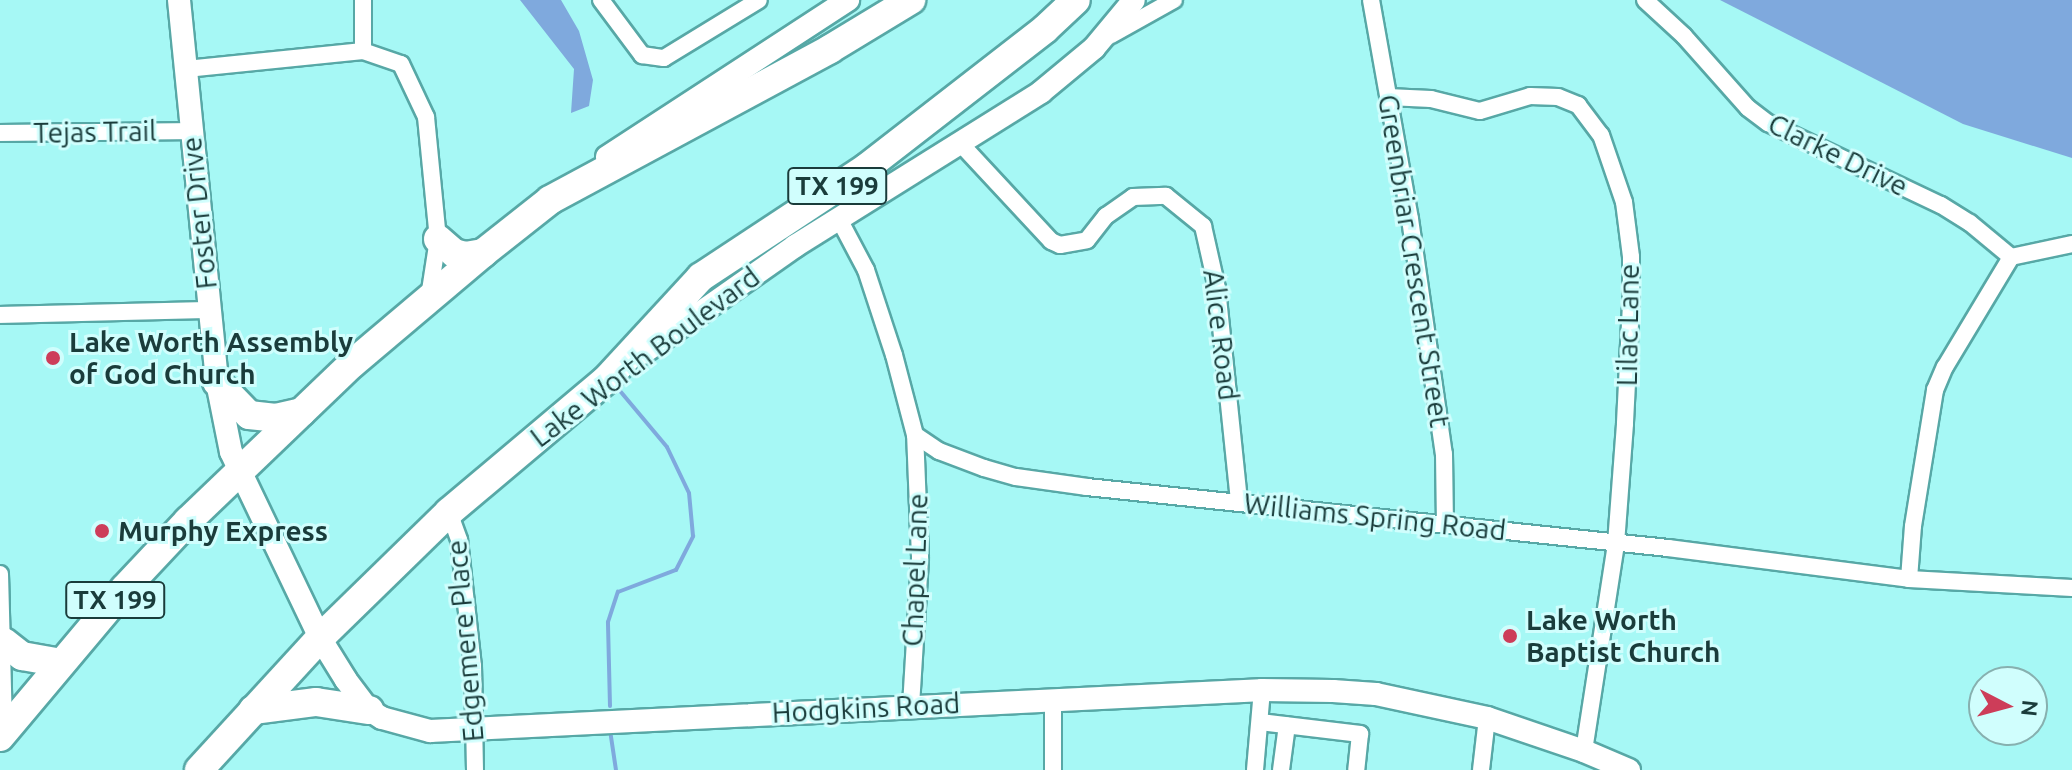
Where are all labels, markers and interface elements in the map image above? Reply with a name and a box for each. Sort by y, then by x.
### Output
street label: Greenbriar Crescent Street [1371,92,1457,430]
street label: Clarke Drive [1763,107,1913,203]
street label: Tejas Trail [33,114,157,150]
street label: Foster Drive [174,135,224,291]
road number: TX 199 [787,164,887,208]
street label: Lake Worth Boulevard [524,260,766,454]
street label: Lilac Lane [1610,264,1646,386]
street label: Alice Road [1196,268,1246,402]
place label: Lake Worth Assembly of God Church [69,325,353,391]
marker: Lake Worth Assembly of God Church [44,349,62,367]
street label: Williams Spring Road [1242,487,1508,547]
street label: Chapel Lane [896,493,934,647]
place label: Murphy Express [118,514,328,548]
marker: Murphy Express [93,522,111,540]
street label: Edgemere Place [439,539,491,743]
road number: TX 199 [65,578,165,622]
place label: Lake Worth Baptist Church [1526,603,1720,669]
marker: Lake Worth Baptist Church [1501,627,1519,645]
north arrow [1968,666,2048,746]
street label: Hodgkins Road [771,686,961,730]
text: N [2017,699,2044,718]

